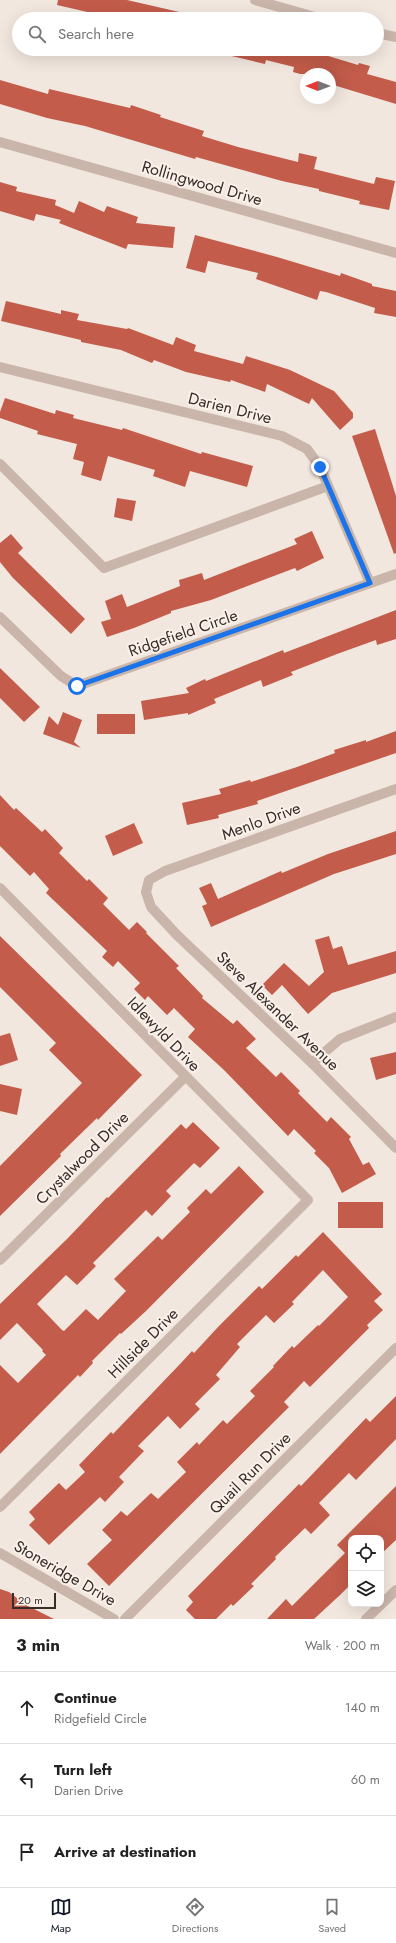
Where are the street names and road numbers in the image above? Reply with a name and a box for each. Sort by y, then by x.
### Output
street label: Rollingwood Drive [139,155,265,211]
street label: Darien Drive [186,387,274,429]
street label: Ridgefield Circle [125,604,241,662]
street label: Menlo Drive [218,796,304,846]
street label: Steve Alexander Avenue [211,946,345,1076]
street label: Idlewyld Drive [122,991,206,1077]
street label: Crystalwood Drive [30,1106,134,1210]
street label: Hillside Drive [103,1303,183,1383]
street label: Quail Run Drive [204,1427,296,1519]
street label: Stoneridge Drive [10,1534,120,1612]

